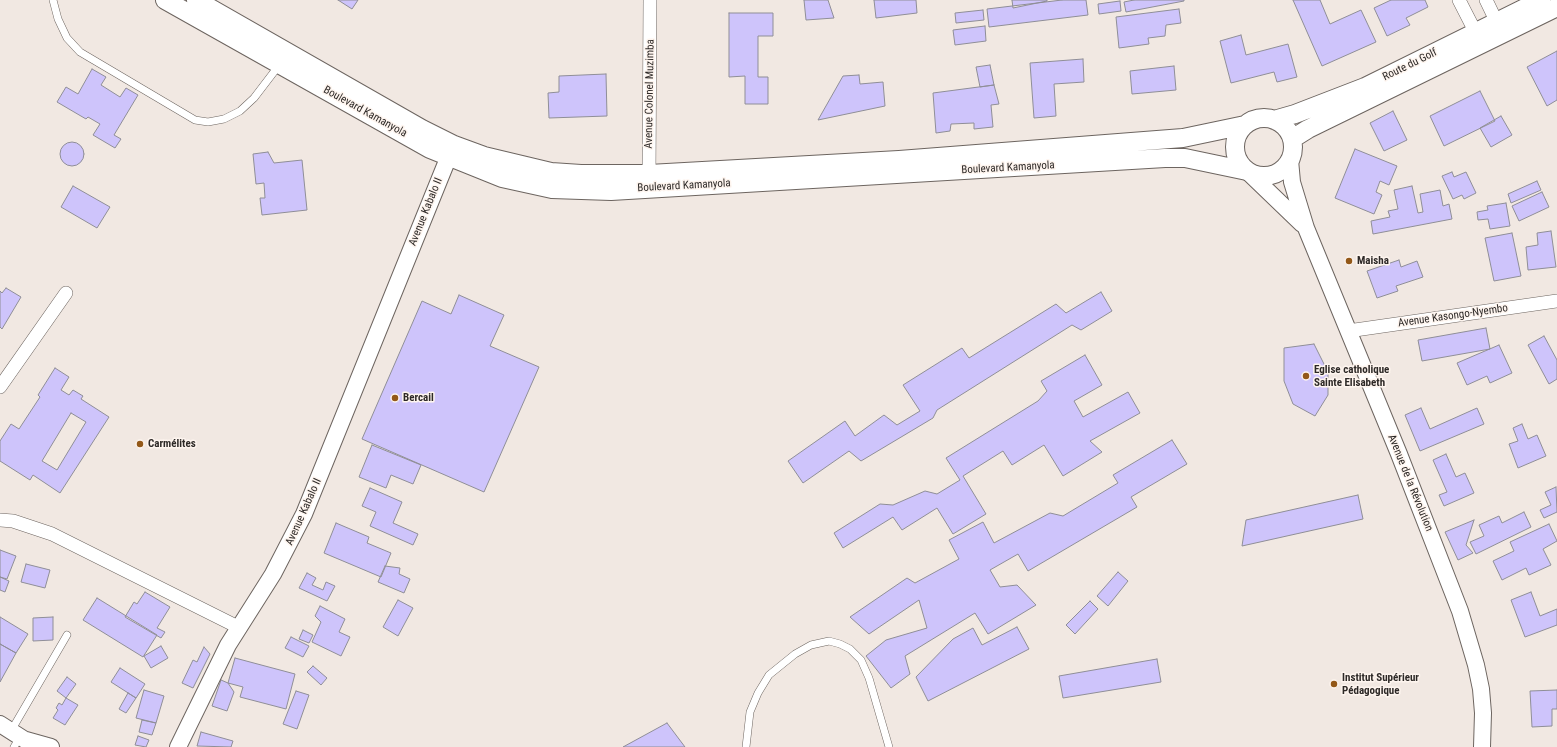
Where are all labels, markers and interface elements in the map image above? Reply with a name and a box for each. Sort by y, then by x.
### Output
street label: Avenue Colonel Muzimba [642,39,658,149]
street label: Route du Golf [1381,46,1439,84]
street label: Boulevard Kamanyola [321,84,409,140]
street label: Boulevard Kamanyola [961,159,1055,177]
street label: Avenue Kabalo II [406,176,446,248]
street label: Boulevard Kamanyola [637,177,731,195]
place label: Maisha [1357,254,1389,268]
marker: Maisha [1344,256,1354,266]
street label: Avenue Kasongo-Nyembo [1397,302,1509,330]
place label: Eglise catholique Sainte Elisabeth [1314,363,1389,389]
marker: Eglise catholique Sainte Elisabeth [1301,371,1311,381]
place label: Bercail [403,391,434,405]
marker: Bercail [390,393,400,403]
street label: Avenue de la Révolution [1385,433,1435,533]
place label: Carmélites [148,437,196,451]
marker: Carmélites [135,439,145,449]
street label: Avenue Kabalo II [283,476,325,548]
place label: Institut Supérieur Pédagogique [1342,671,1419,697]
marker: Institut Supérieur Pédagogique [1329,679,1339,689]

